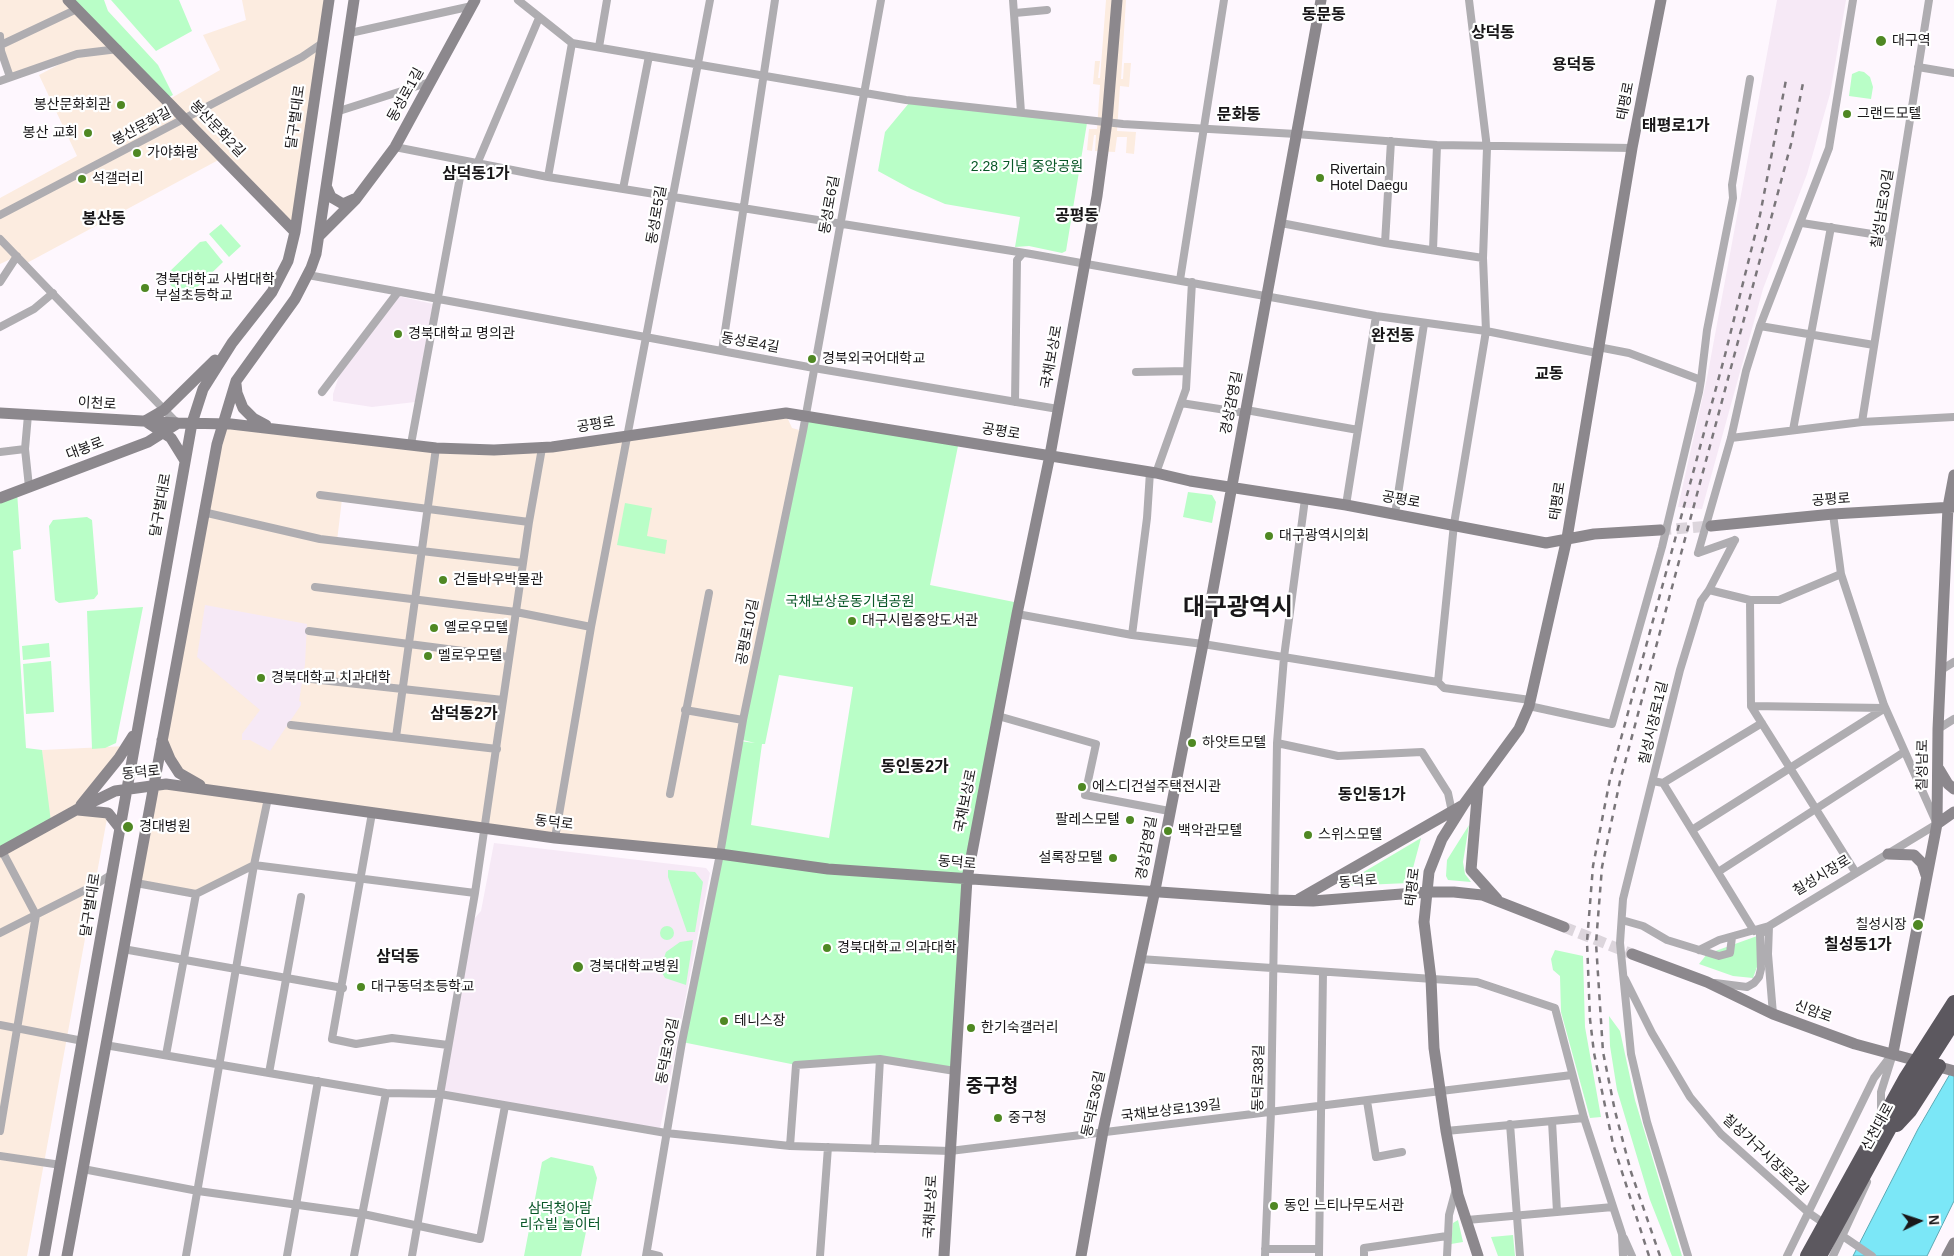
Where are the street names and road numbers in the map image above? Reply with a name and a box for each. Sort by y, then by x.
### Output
street label: 동성로1길 [384,65,428,125]
street label: 태평로 [1614,80,1638,122]
street label: 달구벌대로 [283,84,309,150]
street label: 봉산문화2길 [186,97,248,161]
street label: 봉산문화길 [110,104,174,150]
street label: 칠성남로30길 [1868,168,1898,250]
street label: 동성로6길 [817,174,843,236]
street label: 동성로5길 [644,184,670,246]
street label: 국채보상로 [1038,324,1066,390]
street label: 동성로4길 [719,330,781,356]
street label: 경상감영길 [1218,370,1246,436]
street label: 이천로 [77,395,117,413]
street label: 공평로 [576,414,616,436]
street label: 공평로 [981,421,1021,443]
street label: 대봉로 [64,434,106,464]
street label: 달구벌대로 [147,472,175,538]
street label: 태평로 [1547,481,1569,521]
street label: 공평로 [1381,488,1421,512]
street label: 공평로 [1811,490,1851,510]
street label: 공평로10길 [733,597,763,667]
street label: 칠성시장로1길 [1636,680,1672,766]
street label: 칠성남로 [1914,739,1932,791]
street label: 동덕로 [121,763,161,783]
street label: 국채보상로 [952,768,980,834]
street label: 동덕로 [534,812,574,834]
street label: 경상감영길 [1133,815,1161,881]
street label: 칠성시장로 [1790,852,1854,900]
street label: 동덕로 [937,853,977,873]
street label: 태평로 [1402,867,1424,907]
street label: 달구벌대로 [78,872,104,938]
street label: 동덕로 [1338,872,1378,892]
street label: 신암로 [1792,997,1834,1027]
street label: 동덕로30길 [653,1016,683,1086]
street label: 동덕로38길 [1250,1044,1268,1112]
street label: 동덕로36길 [1079,1069,1109,1139]
street label: 국채보상로139길 [1120,1097,1222,1125]
street label: 신천대로 [1858,1100,1898,1154]
street label: 칠성가구시장로2길 [1719,1111,1811,1199]
street label: 국채보상로 [921,1174,941,1240]

